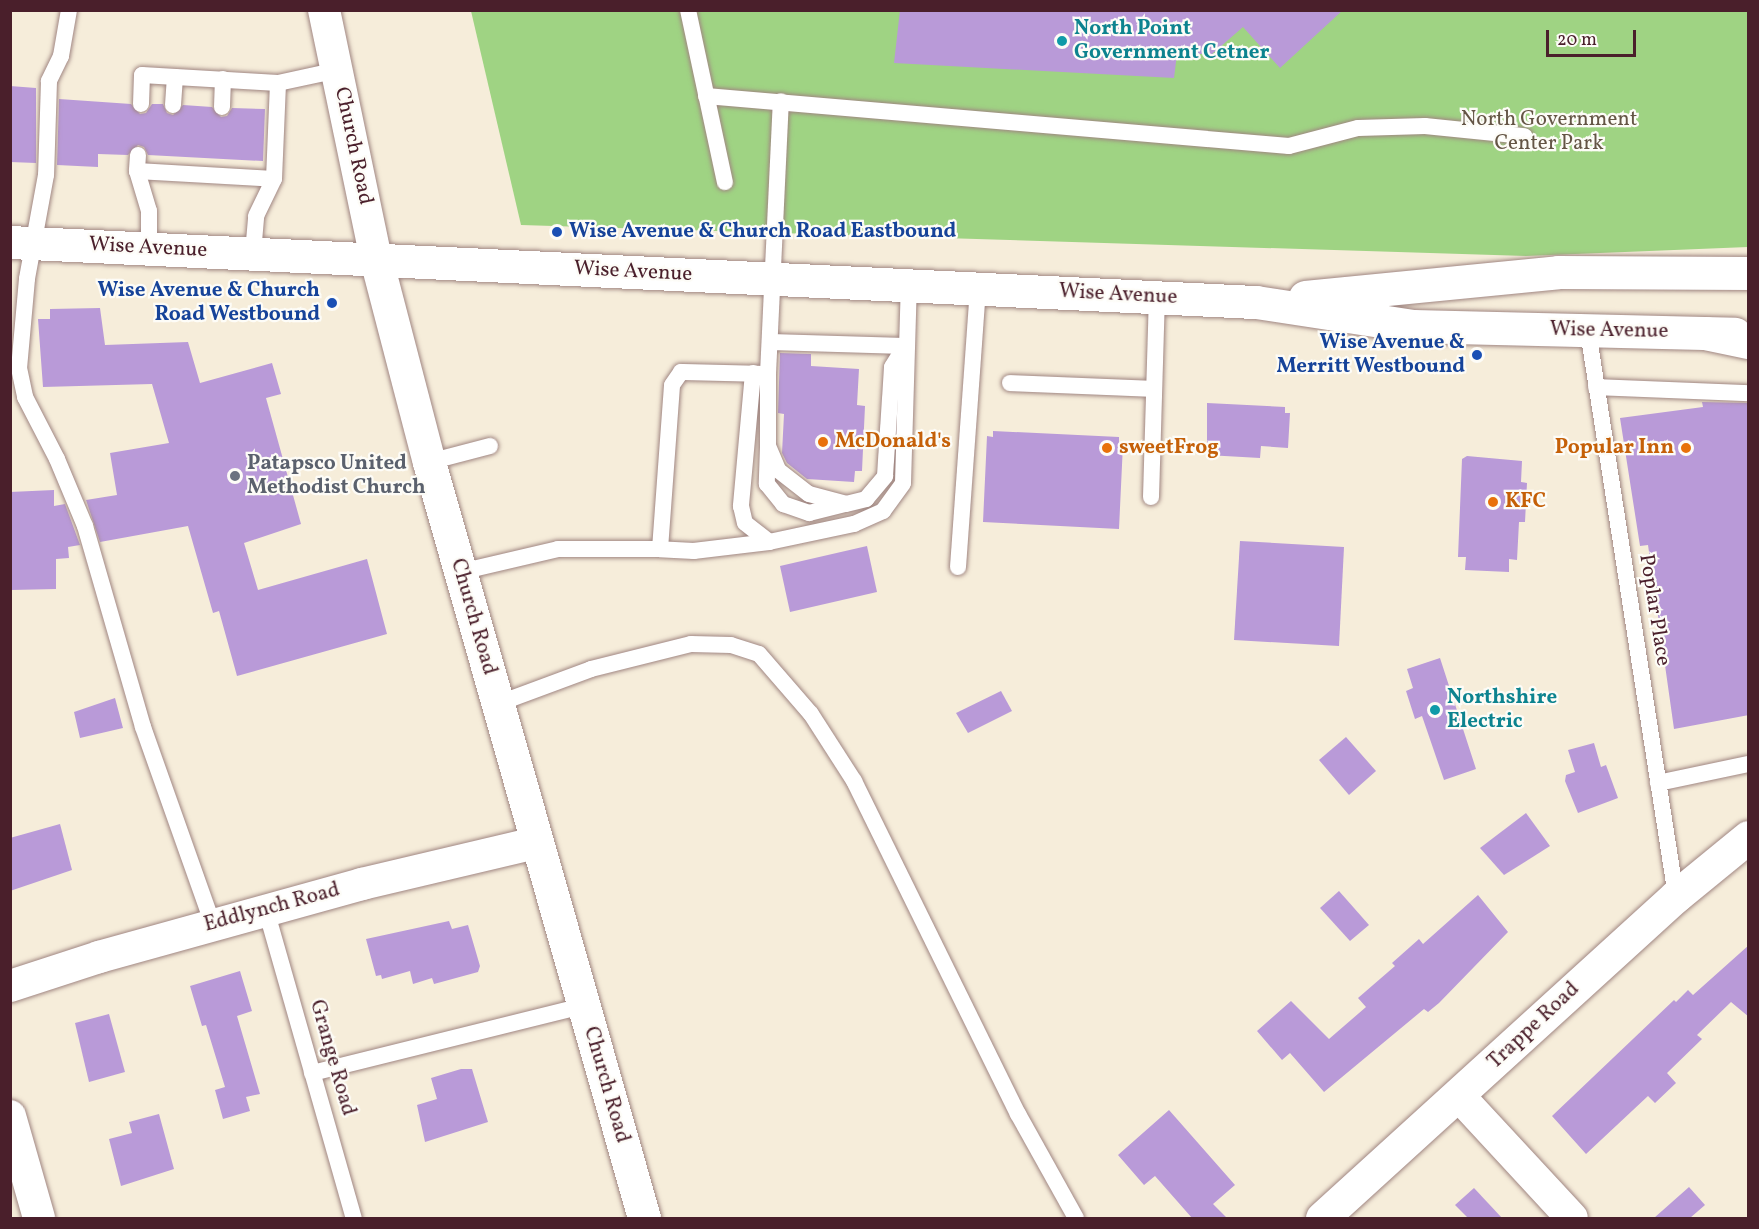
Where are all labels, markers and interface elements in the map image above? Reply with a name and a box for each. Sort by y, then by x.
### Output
place label: North Point Government Cetner [1074,16,1269,66]
scale bar [1549,18,1639,56]
text: 20 m [1557,28,1597,53]
marker: North Point Government Cetner [1055,34,1069,48]
street label: Church Road [328,85,378,207]
park label: North Government Center Park [1461,107,1637,157]
place label: Wise Avenue & Church Road Eastbound [569,219,956,245]
marker: Wise Avenue & Church Road Eastbound [550,225,564,239]
street label: Wise Avenue [88,232,208,264]
street label: Wise Avenue [573,256,693,288]
place label: Wise Avenue & Church Road Westbound [97,278,320,328]
street label: Wise Avenue [1058,279,1178,311]
marker: Wise Avenue & Church Road Westbound [325,296,339,310]
street label: Wise Avenue [1549,317,1669,345]
place label: Wise Avenue & Merritt Westbound [1276,330,1465,380]
marker: Wise Avenue & Merritt Westbound [1470,348,1484,362]
place label: McDonald's [835,429,951,455]
marker: McDonald's [816,435,830,449]
place label: sweetFrog [1119,435,1219,461]
place label: Popular Inn [1555,435,1674,461]
marker: sweetFrog [1100,441,1114,455]
marker: Popular Inn [1679,441,1693,455]
place label: Patapsco United Methodist Church [247,451,426,501]
marker: Patapsco United Methodist Church [228,469,242,483]
place label: KFC [1505,489,1546,515]
marker: KFC [1486,495,1500,509]
street label: Poplar Place [1633,552,1675,668]
street label: Church Road [444,556,502,678]
place label: Northshire Electric [1447,685,1557,735]
marker: Northshire Electric [1428,703,1442,717]
street label: Eddlynch Road [201,878,343,938]
street label: Trappe Road [1483,977,1585,1075]
street label: Grange Road [303,997,361,1119]
street label: Church Road [577,1024,635,1146]

